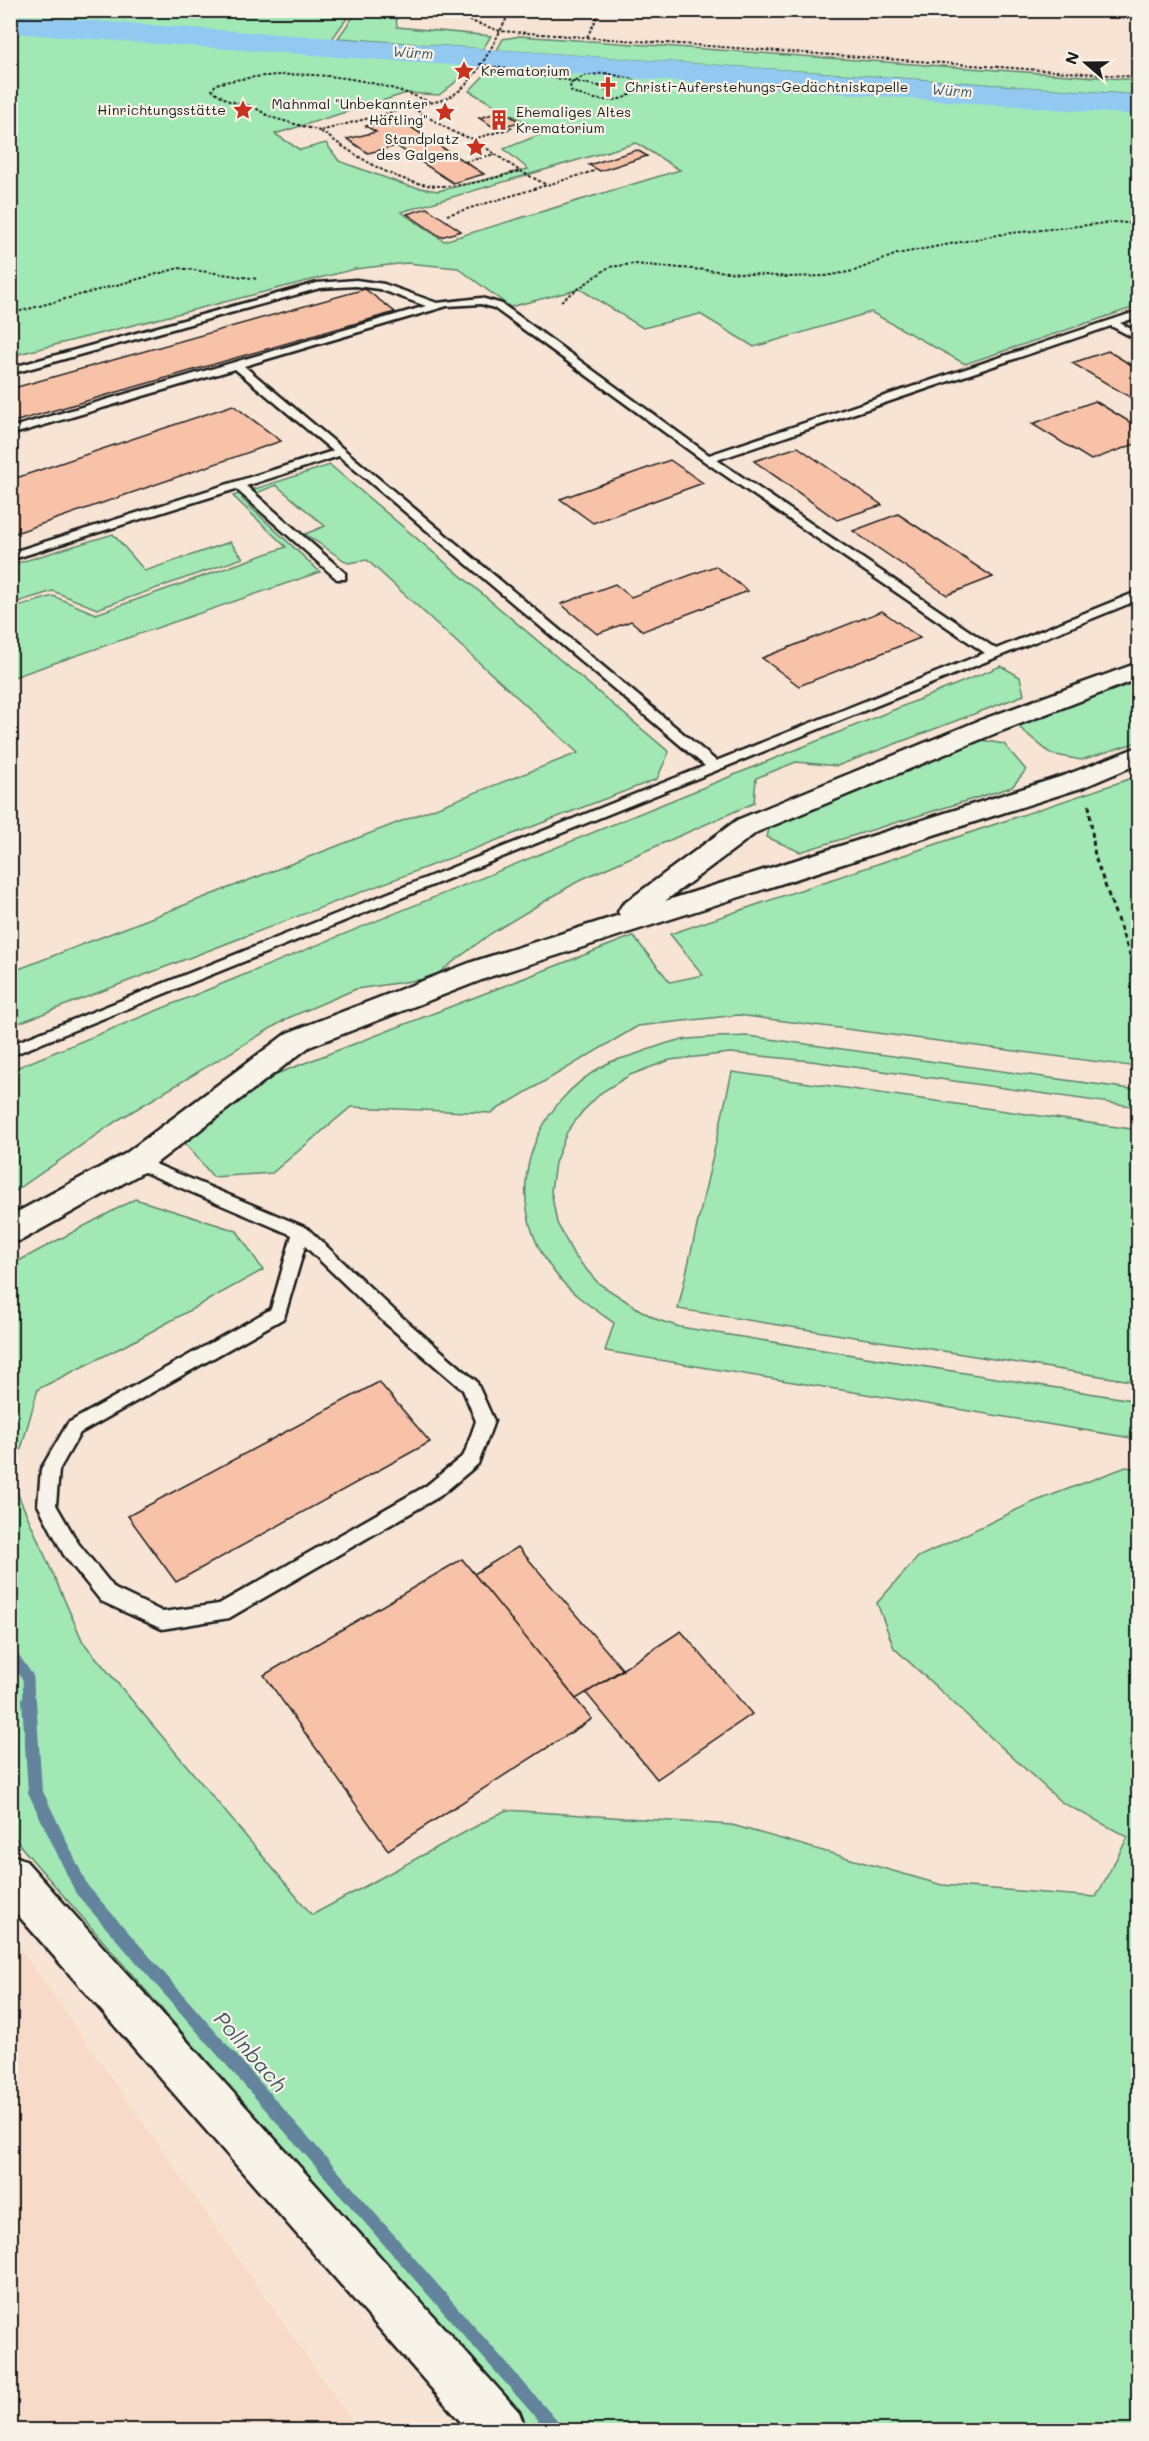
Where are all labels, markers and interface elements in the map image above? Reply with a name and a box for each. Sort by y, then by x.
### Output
north arrow [1056,33,1116,93]
water label: Würm [392,41,434,63]
text: N [1059,48,1083,67]
place icon: Krematorium [452,59,476,83]
place label: Krematorium [481,61,570,80]
church icon: Christi-Auferstehungs-Gedächtniskapelle [596,75,620,99]
place label: Christi-Auferstehungs-Gedächtniskapelle [625,77,909,96]
water label: Würm [931,79,973,101]
place label: Mahnmal "Unbekannter Häftling" [271,94,428,129]
place icon: Hinrichtungsstätte [231,98,255,122]
place label: Hinrichtungsstätte [97,100,226,119]
place icon: Mahnmal "Unbekannter Häftling" [433,100,457,124]
place label: Ehemaliges Altes Krematorium [516,102,631,137]
building icon: Ehemaliges Altes Krematorium [487,108,511,132]
place label: Standplatz des Galgens [376,129,459,164]
place icon: Standplatz des Galgens [464,135,488,159]
water label: Pollnbach [209,2005,294,2097]

